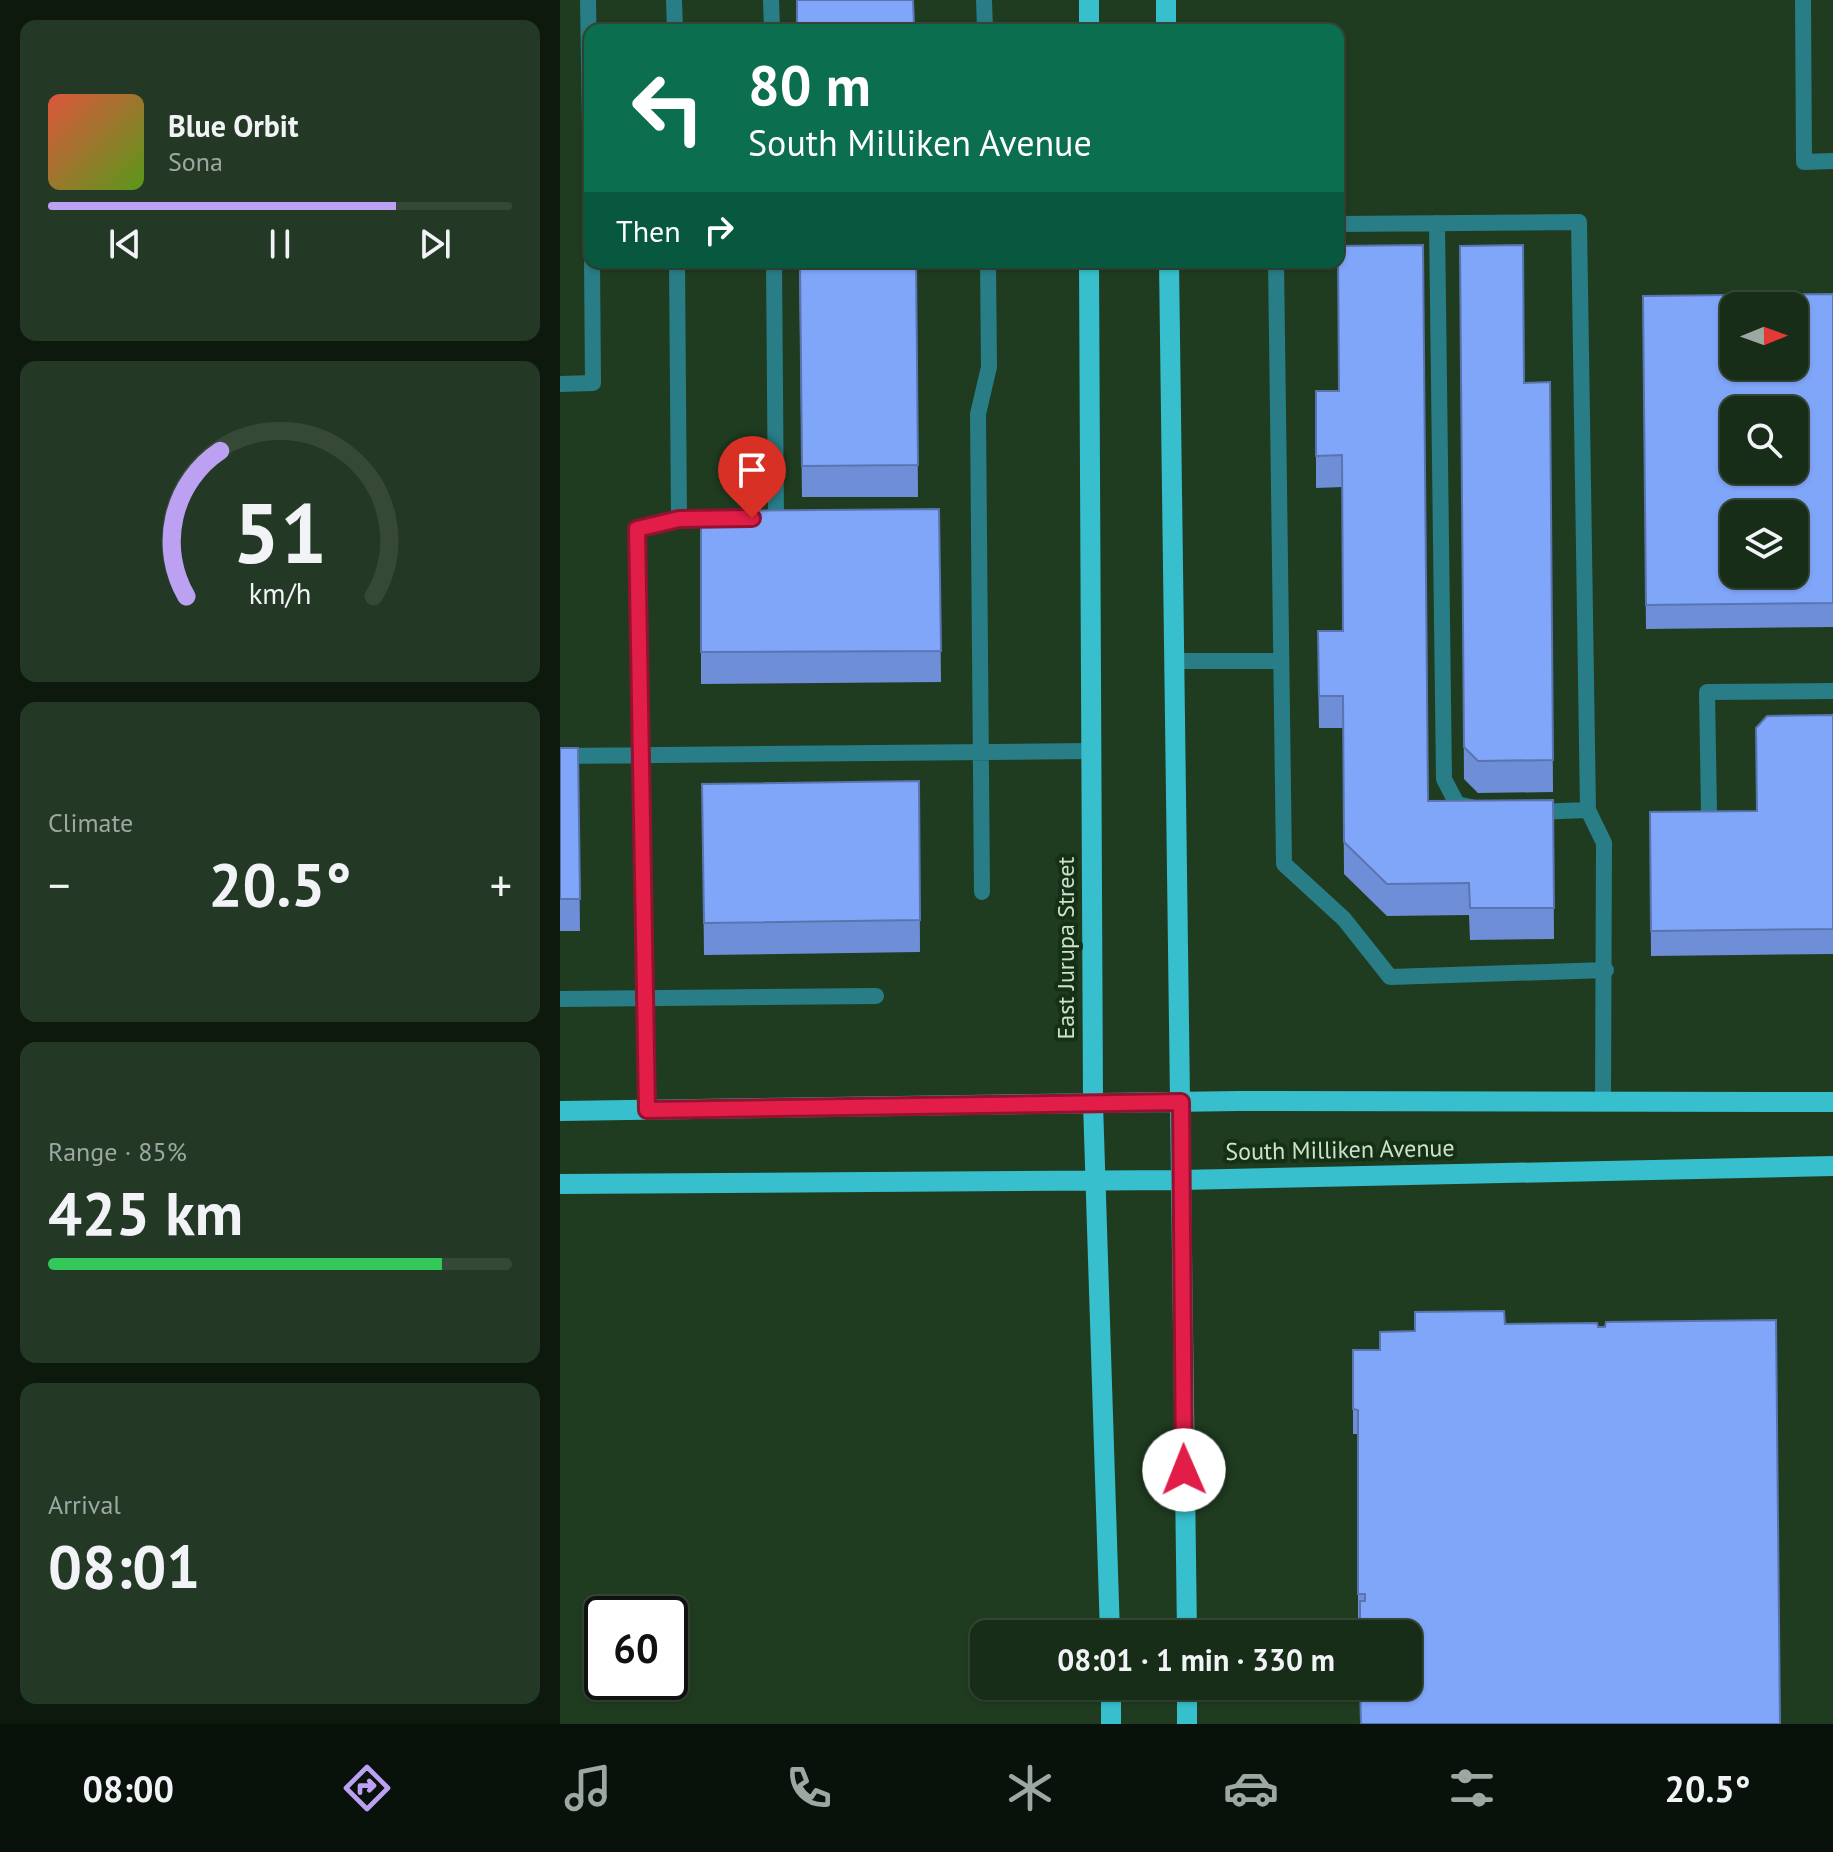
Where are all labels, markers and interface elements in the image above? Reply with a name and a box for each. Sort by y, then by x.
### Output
text: 80 m [748,49,871,121]
icon: left [616,56,720,160]
text: Blue Orbit [168,106,298,145]
text: South Milliken Avenue [748,119,1092,166]
text: Sona [168,145,223,178]
icon: right [697,208,741,252]
text: Then [616,211,681,250]
icon: previous [103,222,147,266]
icon: pause [258,222,302,266]
icon: next [413,222,457,266]
north arrow [1720,292,1808,380]
map controls [1720,292,1808,588]
button: search [1720,396,1808,484]
pin [718,436,786,518]
icon: arrive [730,448,774,492]
text: 51 [233,478,327,586]
button: layers [1720,500,1808,588]
text: km/h [249,575,311,612]
text: Climate [48,806,133,839]
text: 20.5° [208,845,352,923]
text: − [48,856,70,913]
text: + [490,856,512,913]
street label: East Jurupa Street [1050,856,1081,1040]
street label: South Milliken Avenue [1225,1132,1455,1167]
text: Range · 85% [48,1135,187,1168]
text: 425 km [48,1174,243,1252]
position arrow [1142,1428,1226,1512]
text: Arrival [48,1488,121,1521]
text: 08:01 [48,1527,200,1605]
speed limit sign: 60 [584,1596,688,1700]
text: 08:01 · 1 min · 330 m [1057,1640,1335,1679]
icon: directions [339,1760,395,1816]
icon: music [560,1760,616,1816]
icon: phone [781,1760,837,1816]
icon: climate [1002,1760,1058,1816]
icon: car [1223,1760,1279,1816]
icon: filters [1444,1760,1500,1816]
text: 08:00 [82,1765,174,1812]
text: 20.5° [1665,1765,1750,1812]

